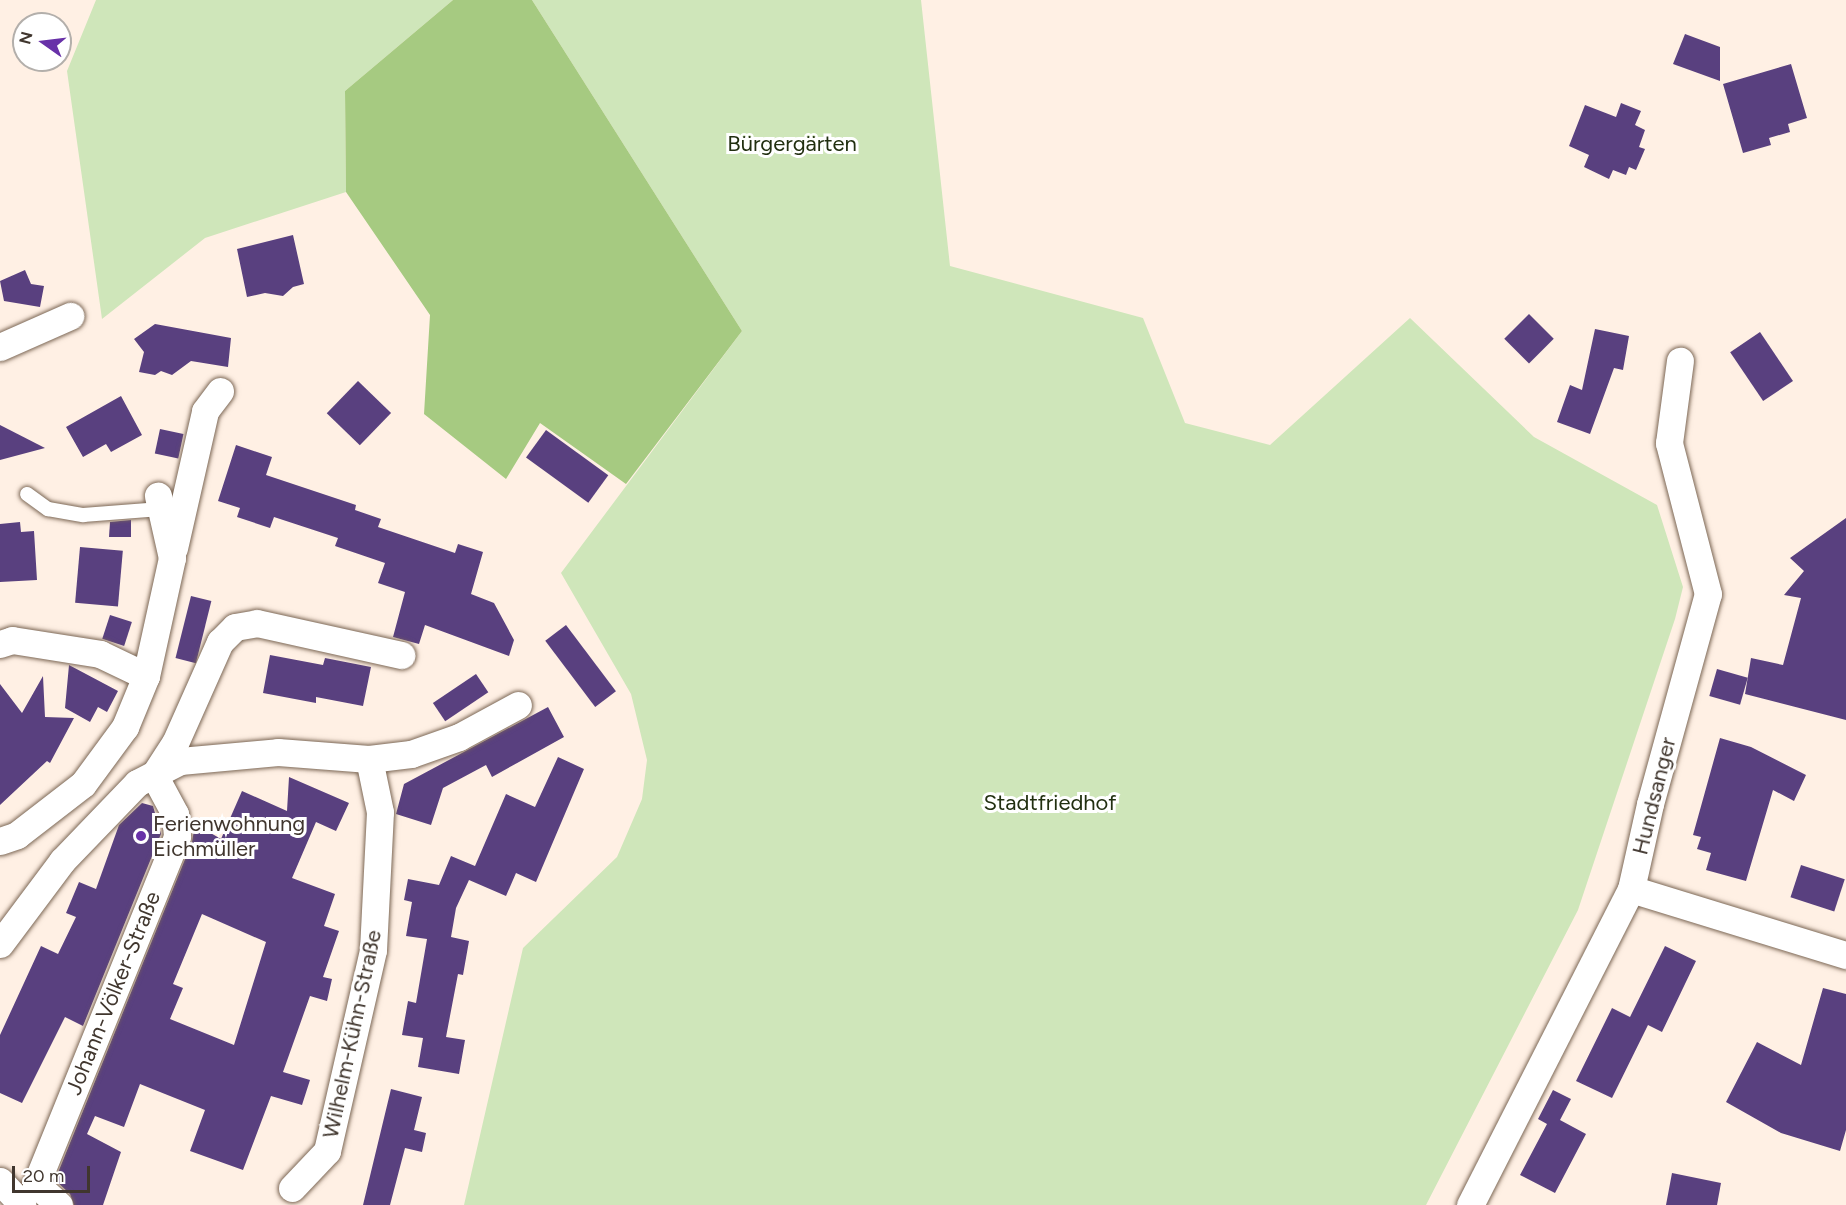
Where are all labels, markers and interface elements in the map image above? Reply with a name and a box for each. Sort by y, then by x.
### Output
north arrow [12,12,72,72]
text: N [15,30,37,46]
park label: Bürgergärten [727,131,857,157]
street label: Hundsanger [1627,735,1681,857]
park label: Stadtfriedhof [984,790,1116,816]
place label: Ferienwohnung Eichmüller [153,810,305,861]
marker: Ferienwohnung Eichmüller [134,829,148,843]
street label: Johann-Völker-Straße [60,887,166,1099]
street label: Wilhelm-Kühn-Straße [317,927,387,1141]
scale bar [15,1154,93,1192]
text: 20 m [23,1165,64,1187]

